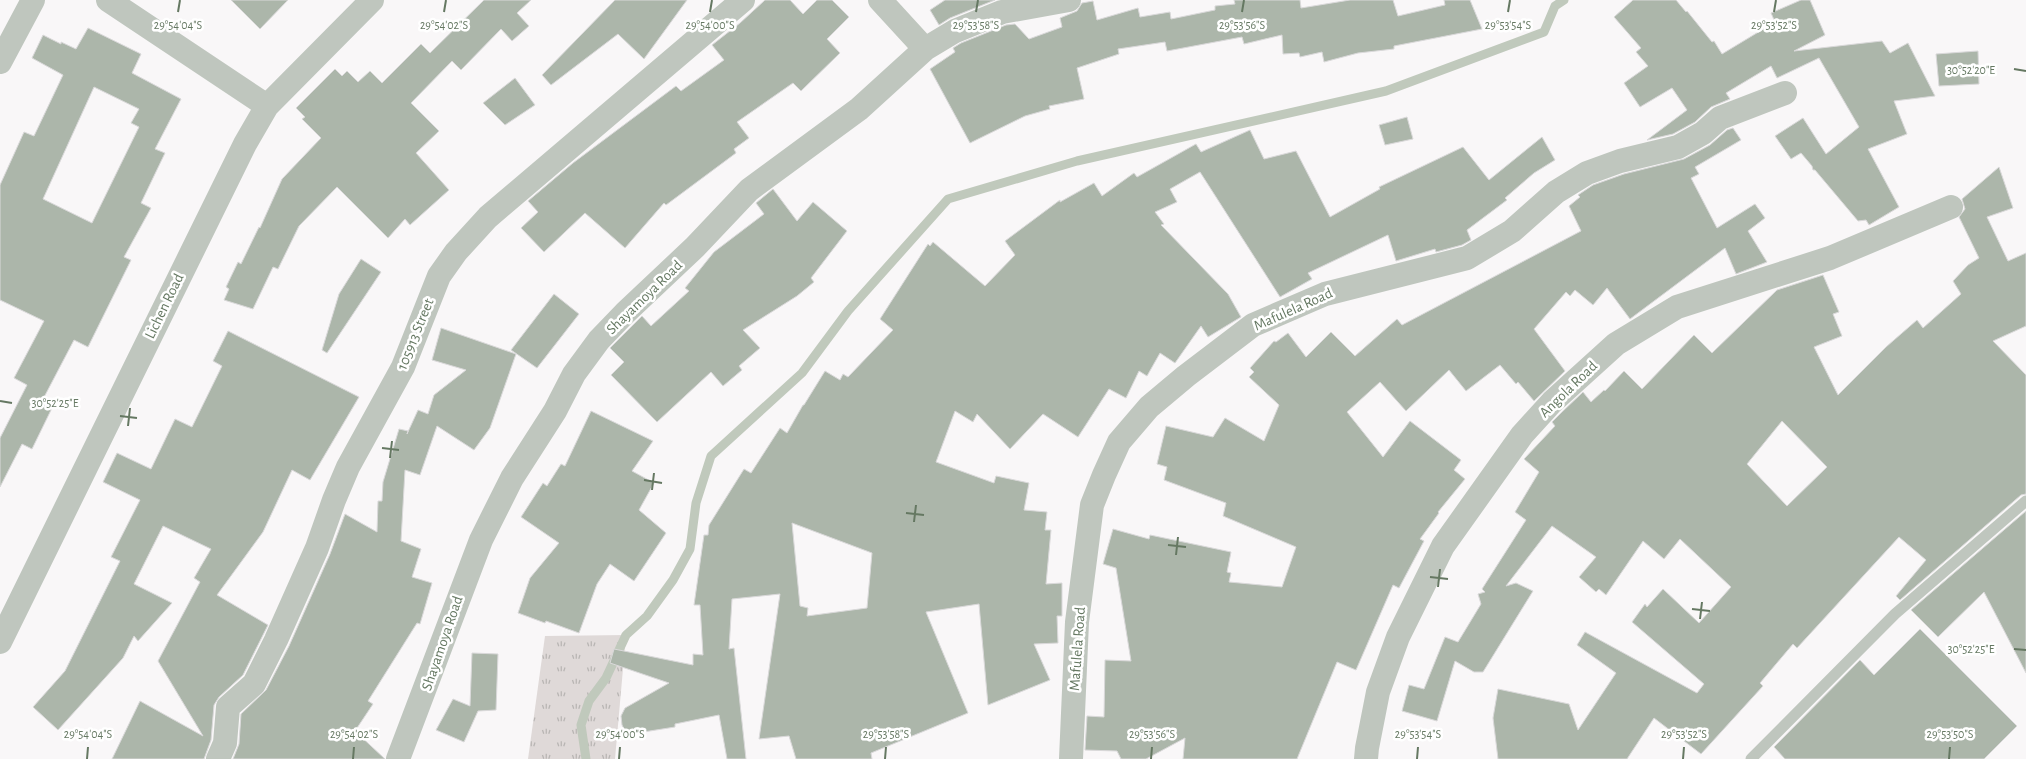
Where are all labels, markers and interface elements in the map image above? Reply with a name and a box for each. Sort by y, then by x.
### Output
text: 29°54'04"S [154,19,203,31]
text: 29°54'02"S [420,19,468,31]
text: 29°54'00"S [685,19,735,31]
text: 29°53'58"S [953,19,999,31]
text: 29°53'56"S [1219,19,1265,31]
text: 29°53'54"S [1485,19,1532,31]
text: 29°53'52"S [1751,19,1797,31]
text: 30°52'20"E [1947,64,1995,76]
street label: Shayamoya Road [604,257,685,337]
street label: Lichen Road [142,271,187,341]
street label: Mafulela Road [1252,285,1335,333]
street label: 105913 Street [394,296,437,372]
street label: Angola Road [1537,358,1600,420]
text: 30°52'25"E [32,397,79,409]
street label: Shayamoya Road [419,594,466,692]
street label: Mafulela Road [1067,606,1088,692]
text: 30°52'25"E [1948,643,1995,655]
text: 29°54'04"S [64,728,113,740]
text: 29°54'02"S [330,728,378,740]
text: 29°54'00"S [595,728,645,740]
text: 29°53'58"S [863,728,909,740]
text: 29°53'56"S [1129,728,1175,740]
text: 29°53'54"S [1395,728,1442,740]
text: 29°53'52"S [1661,728,1707,740]
text: 29°53'50"S [1927,728,1974,740]

